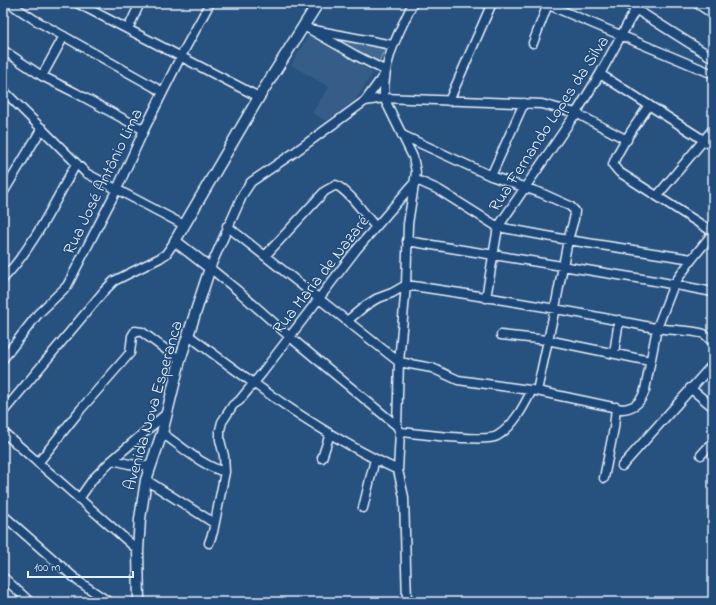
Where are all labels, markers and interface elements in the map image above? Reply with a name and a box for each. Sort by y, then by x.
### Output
street label: Rua Fernando Lopes da Silva [483,31,616,217]
street label: Rua José Antônio Lima [57,104,150,259]
street label: Rua Maria de Nazaré [267,210,376,340]
street label: Avenida Nova Esperanca [117,318,190,493]
scale bar [28,553,133,579]
text: 100 m [34,559,61,577]

